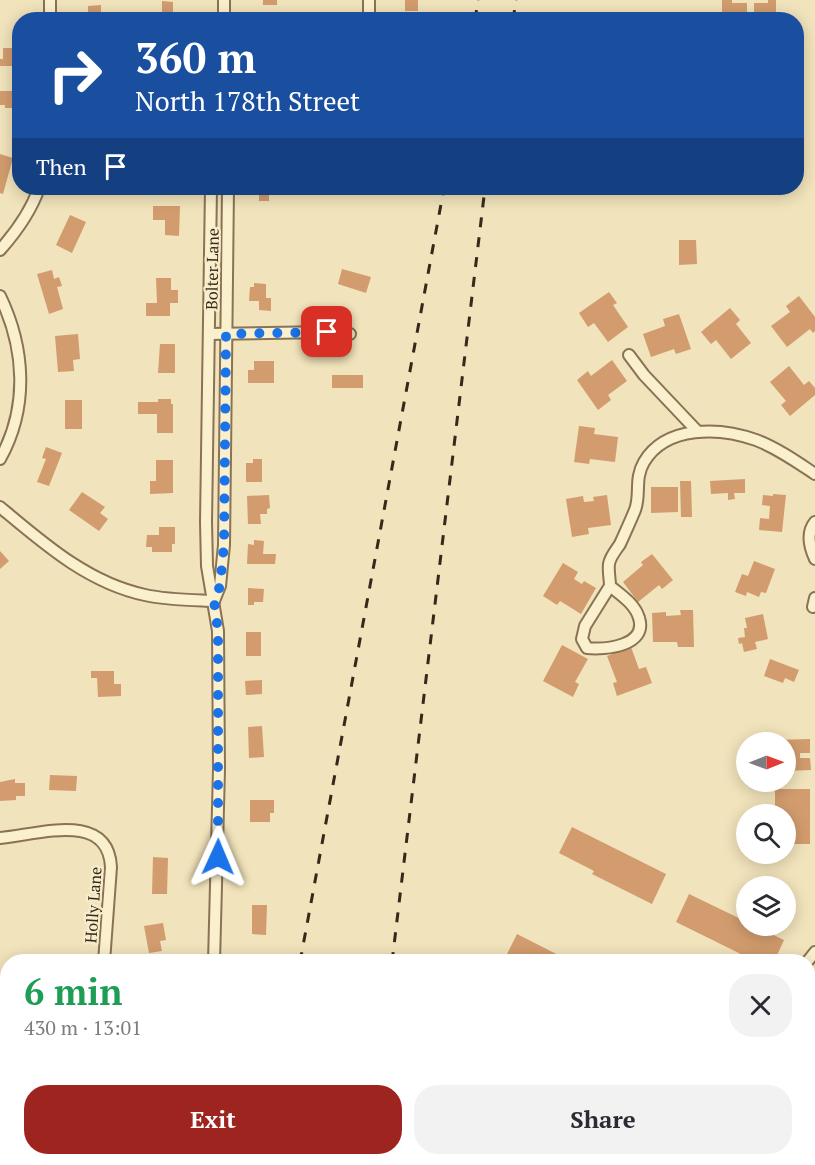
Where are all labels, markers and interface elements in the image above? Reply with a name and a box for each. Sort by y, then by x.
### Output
text: 360 m [135,29,256,85]
icon: right [36,36,114,114]
text: North 178th Street [135,83,360,119]
icon: arrive [99,150,132,183]
text: Then [36,152,87,181]
street label: Bolter Lane [200,228,224,310]
pin [301,306,352,357]
icon: arrive [310,315,343,348]
north arrow [736,732,796,792]
map controls [736,732,796,936]
button: search [736,804,796,864]
position arrow [186,825,250,889]
street label: Holly Lane [79,866,107,944]
button: layers [736,876,796,936]
text: 6 min [24,968,122,1015]
button: close [729,974,792,1037]
text: 430 m · 13:01 [24,1014,142,1041]
button: Exit [24,1085,402,1154]
button: Share [414,1085,792,1154]

